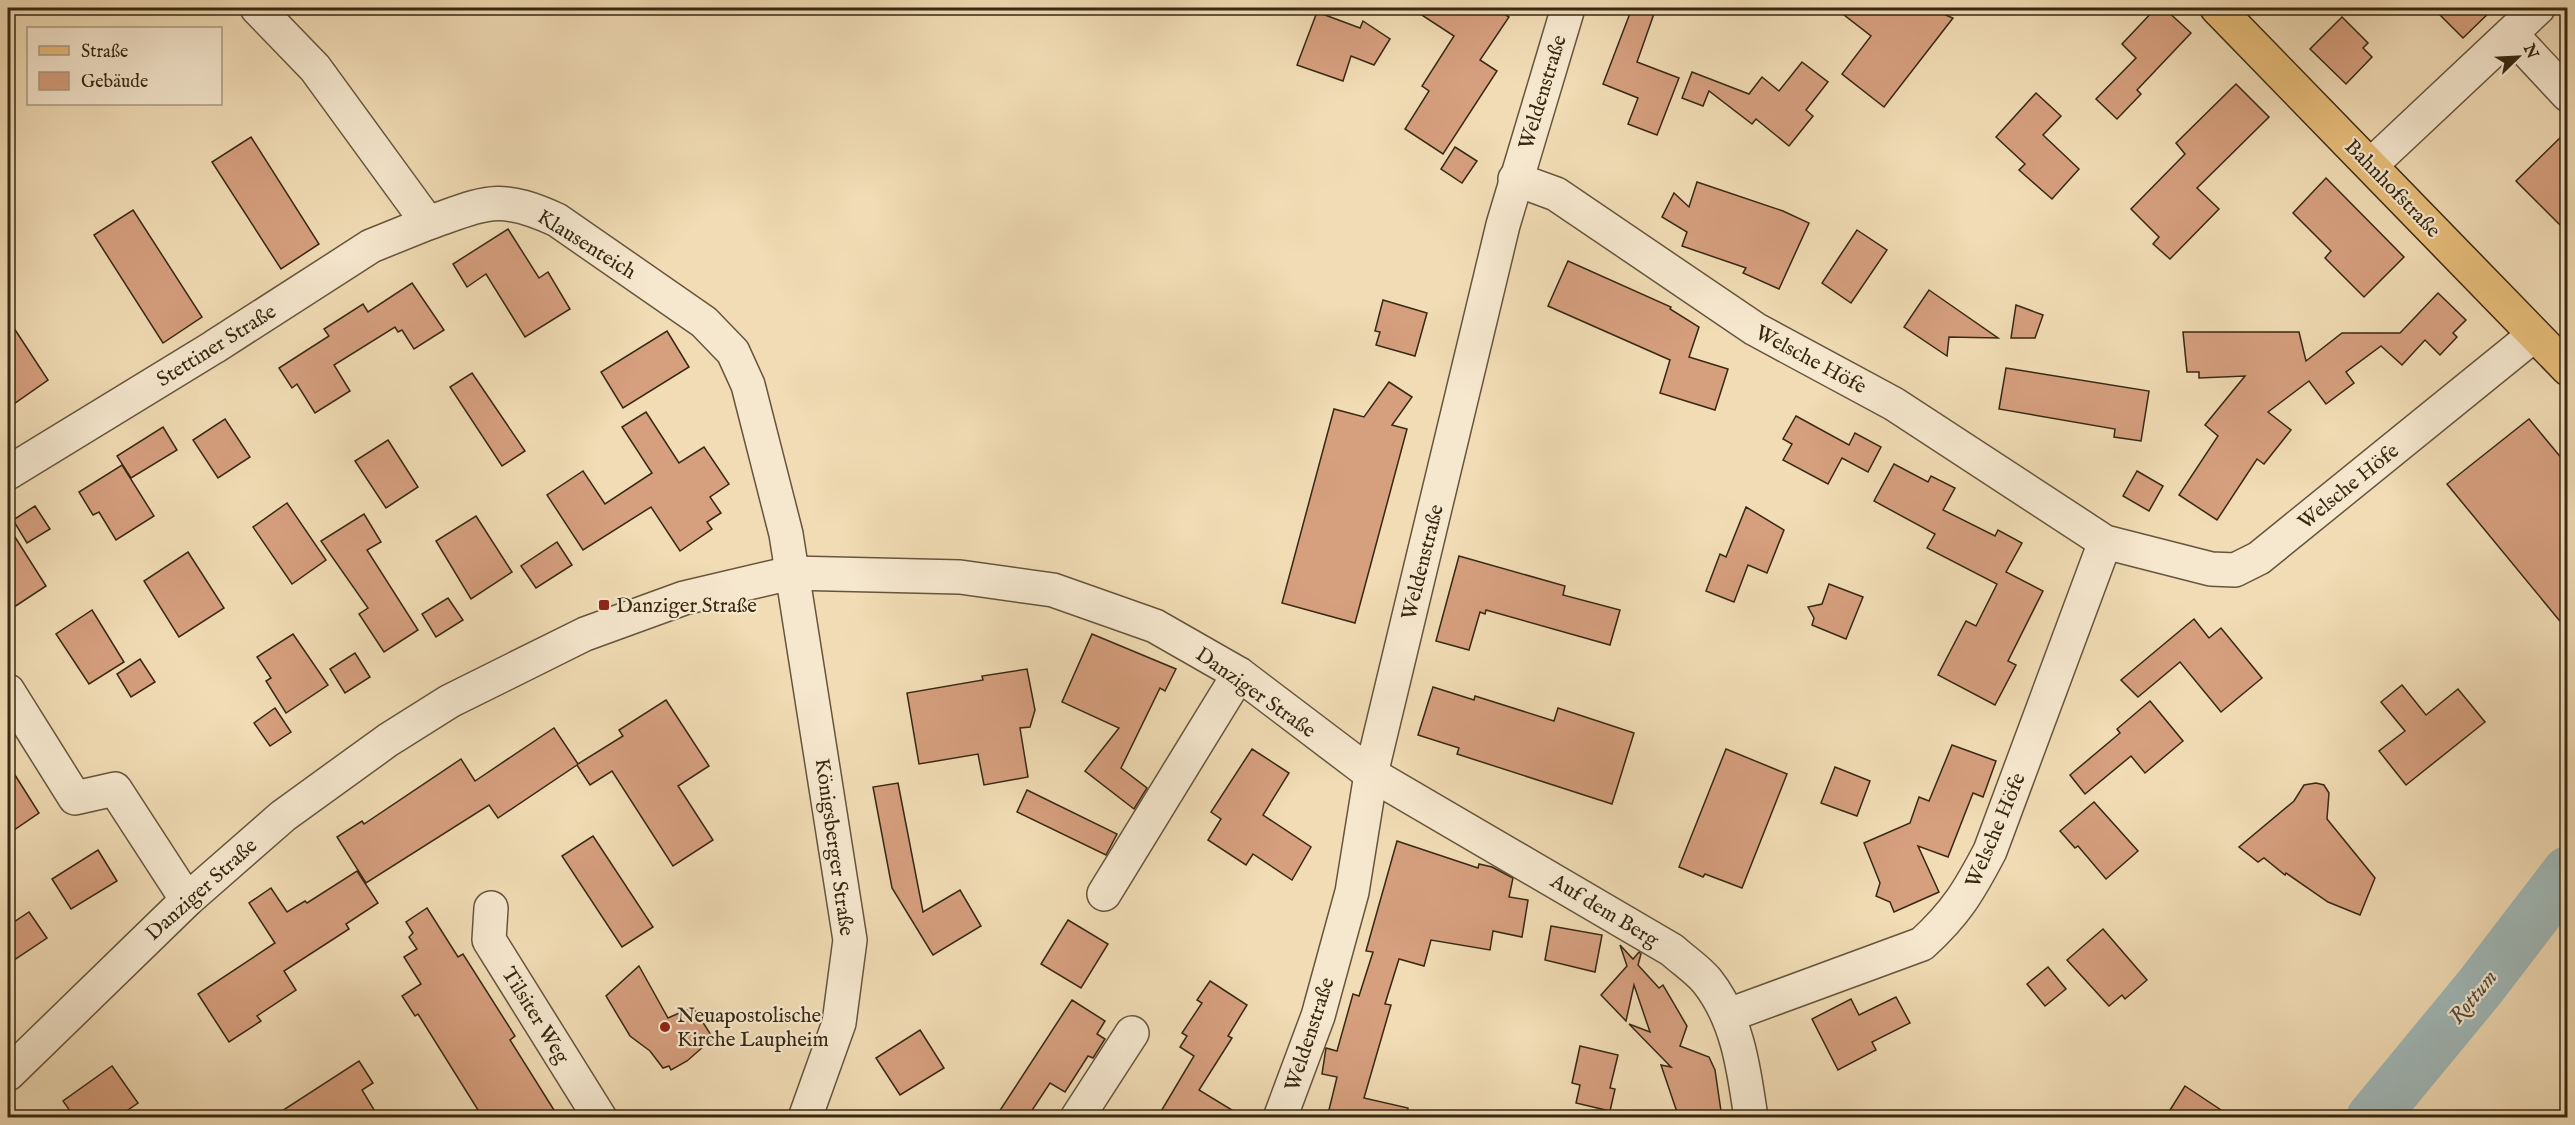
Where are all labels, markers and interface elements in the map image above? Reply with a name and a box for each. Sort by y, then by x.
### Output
legend [27,27,222,105]
north arrow [2488,27,2548,87]
street label: Weldenstraße [1513,32,1574,153]
text: N [2518,40,2542,62]
text: Straße [81,41,128,64]
text: Gebäude [81,71,148,94]
street label: Bahnhofstraße [2338,134,2446,244]
street label: Klausenteich [532,204,641,286]
street label: Stettiner Straße [152,299,282,394]
street label: Welsche Höfe [1750,320,1871,401]
street label: Welsche Höfe [2293,438,2405,536]
street label: Weldenstraße [1396,501,1451,623]
place label: Danziger Straße [616,593,757,620]
marker: Danziger Straße [597,598,611,612]
street label: Danziger Straße [1190,642,1321,745]
street label: Königsberger Straße [808,757,859,938]
street label: Welsche Höfe [1960,769,2033,892]
street label: Danziger Straße [141,833,264,947]
street label: Auf dem Berg [1544,868,1664,954]
street label: Tilsiter Weg [494,963,575,1070]
water label: Rottum [2443,964,2504,1030]
street label: Weldenstraße [1279,974,1342,1095]
place label: Neuapostolische Kirche Laupheim [677,1003,829,1054]
marker: Neuapostolische Kirche Laupheim [658,1020,672,1034]

